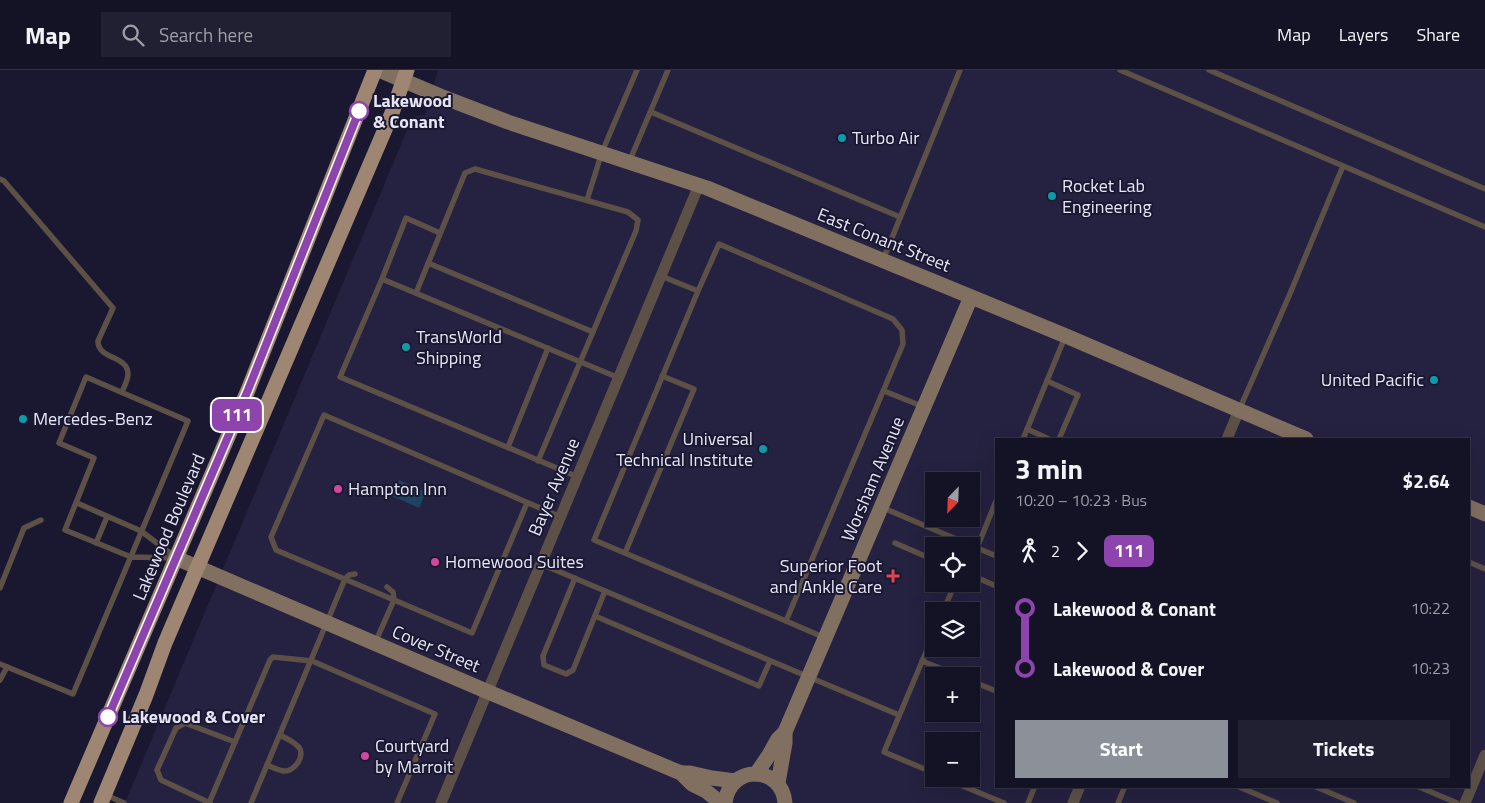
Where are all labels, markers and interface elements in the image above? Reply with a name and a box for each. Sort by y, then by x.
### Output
search box [101,12,451,57]
text: Map [25,17,71,53]
text: Search here [159,20,253,49]
icon: search [119,21,147,49]
text: Map [1277,21,1311,48]
text: Layers [1339,21,1388,48]
text: Share [1416,21,1460,48]
place label: Lakewood & Conant [373,87,452,135]
marker: Lakewood & Conant [349,101,369,121]
place label: Turbo Air [852,124,920,151]
marker: Turbo Air [836,132,848,144]
place label: Rocket Lab Engineering [1062,172,1152,220]
marker: Rocket Lab Engineering [1046,190,1058,202]
street label: East Conant Street [813,200,956,279]
place label: TransWorld Shipping [416,323,502,371]
marker: TransWorld Shipping [400,341,412,353]
place label: United Pacific [1321,366,1424,393]
marker: United Pacific [1428,374,1440,386]
line badge: 111 [208,399,266,431]
text: 111 [222,401,252,428]
place label: Mercedes-Benz [33,405,153,432]
street label: Worsham Avenue [834,412,911,546]
marker: Mercedes-Benz [17,413,29,425]
place label: Universal Technical Institute [616,425,753,473]
street label: Bayer Avenue [521,434,586,540]
marker: Universal Technical Institute [757,443,769,455]
text: 3 min [1015,447,1083,490]
street label: Lakewood Boulevard [125,449,212,605]
text: $2.64 [1403,466,1450,495]
north arrow [925,472,980,528]
map controls [925,472,980,787]
place label: Hampton Inn [348,475,447,502]
marker: Hampton Inn [332,483,344,495]
text: 10:20 – 10:23 · Bus [1015,488,1147,512]
button: locate [925,537,980,592]
icon: walk [1015,537,1043,565]
icon: forward [1068,537,1096,565]
text: 111 [1114,537,1144,564]
text: 2 [1051,539,1060,563]
place label: Homewood Suites [445,548,584,575]
place label: Superior Foot and Ankle Care [770,552,883,600]
marker: Homewood Suites [429,556,441,568]
marker: Superior Foot and Ankle Care [886,569,900,583]
text: Lakewood & Conant [1053,594,1216,623]
text: 10:22 [1411,596,1450,620]
button: layers [925,602,980,657]
street label: Cover Street [388,618,485,679]
text: Lakewood & Cover [1053,654,1204,683]
text: 10:23 [1411,656,1450,680]
button: + [925,667,980,722]
place label: Lakewood & Cover [122,703,266,730]
marker: Lakewood & Cover [98,707,118,727]
button: Start [1015,720,1228,778]
button: Tickets [1238,720,1450,778]
place label: Courtyard by Marroit [375,732,454,780]
button: − [925,732,980,787]
marker: Courtyard by Marroit [359,750,371,762]

